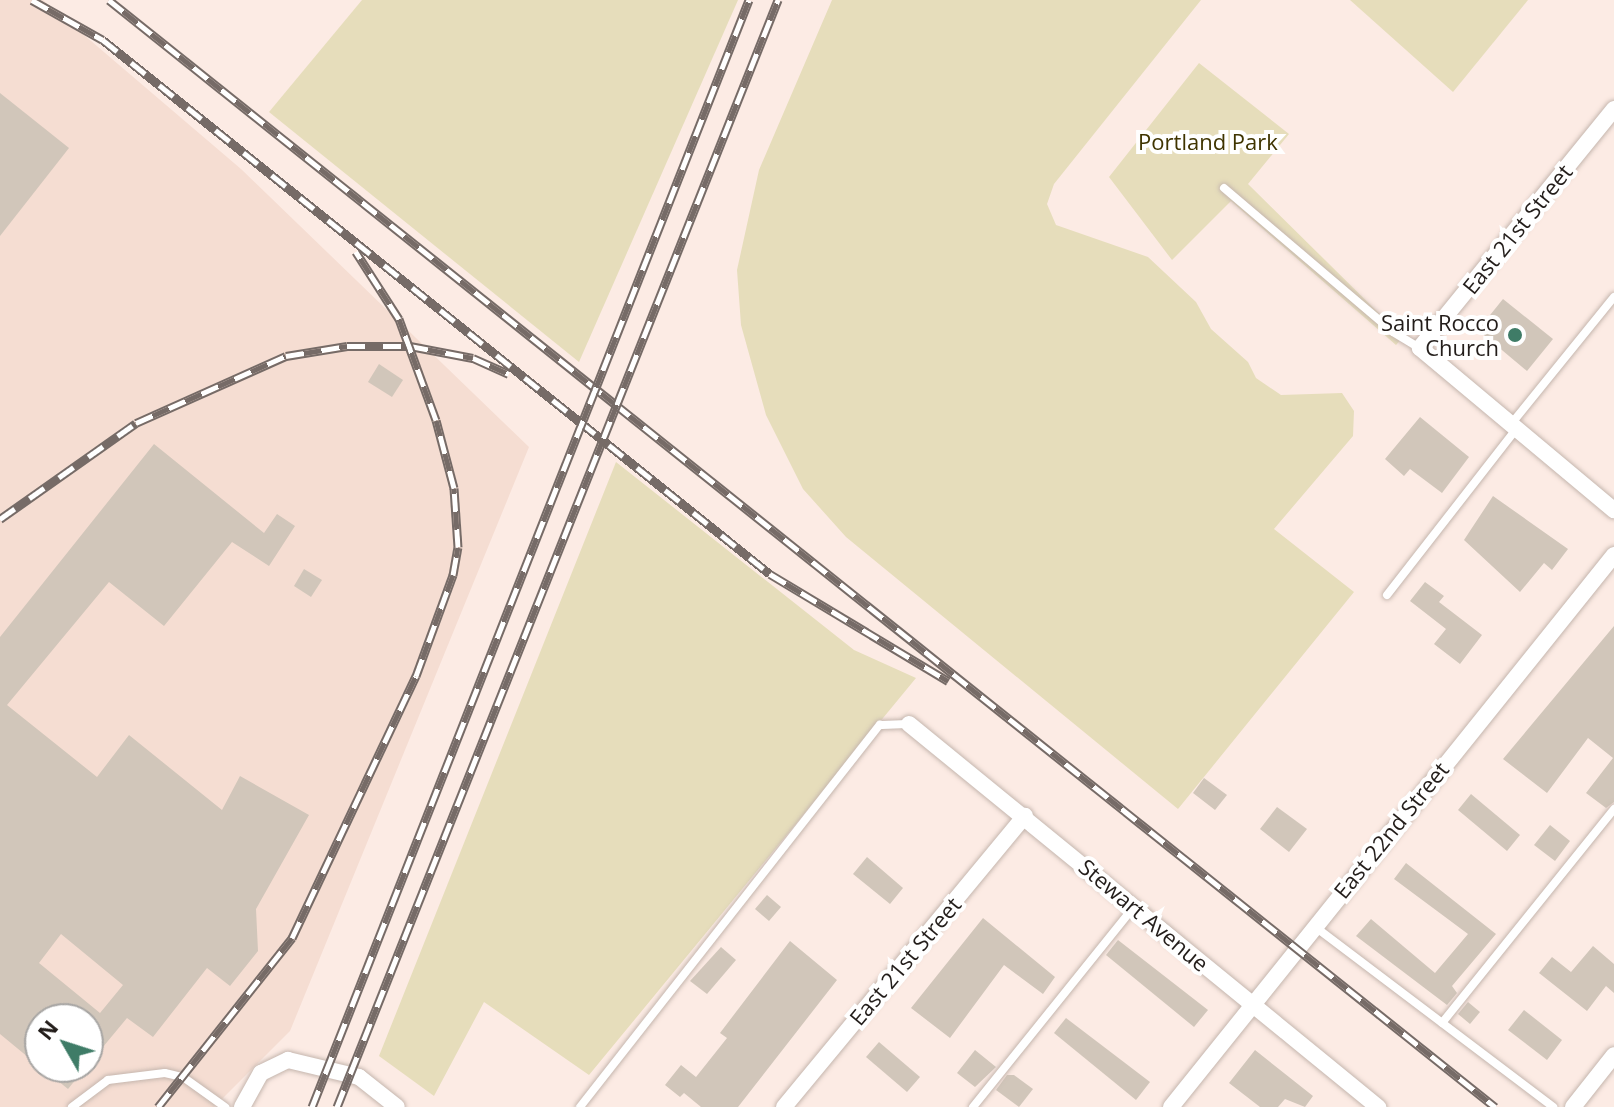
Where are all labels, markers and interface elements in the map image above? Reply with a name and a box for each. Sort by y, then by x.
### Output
park label: Portland Park [1138,129,1278,155]
street label: East 21st Street [1457,159,1577,299]
place label: Saint Rocco Church [1381,309,1499,360]
marker: Saint Rocco Church [1506,326,1524,344]
street label: East 22nd Street [1328,757,1454,903]
street label: Stewart Avenue [1074,853,1214,977]
street label: East 21st Street [844,892,966,1030]
north arrow [24,1003,104,1083]
text: N [30,1013,64,1046]

